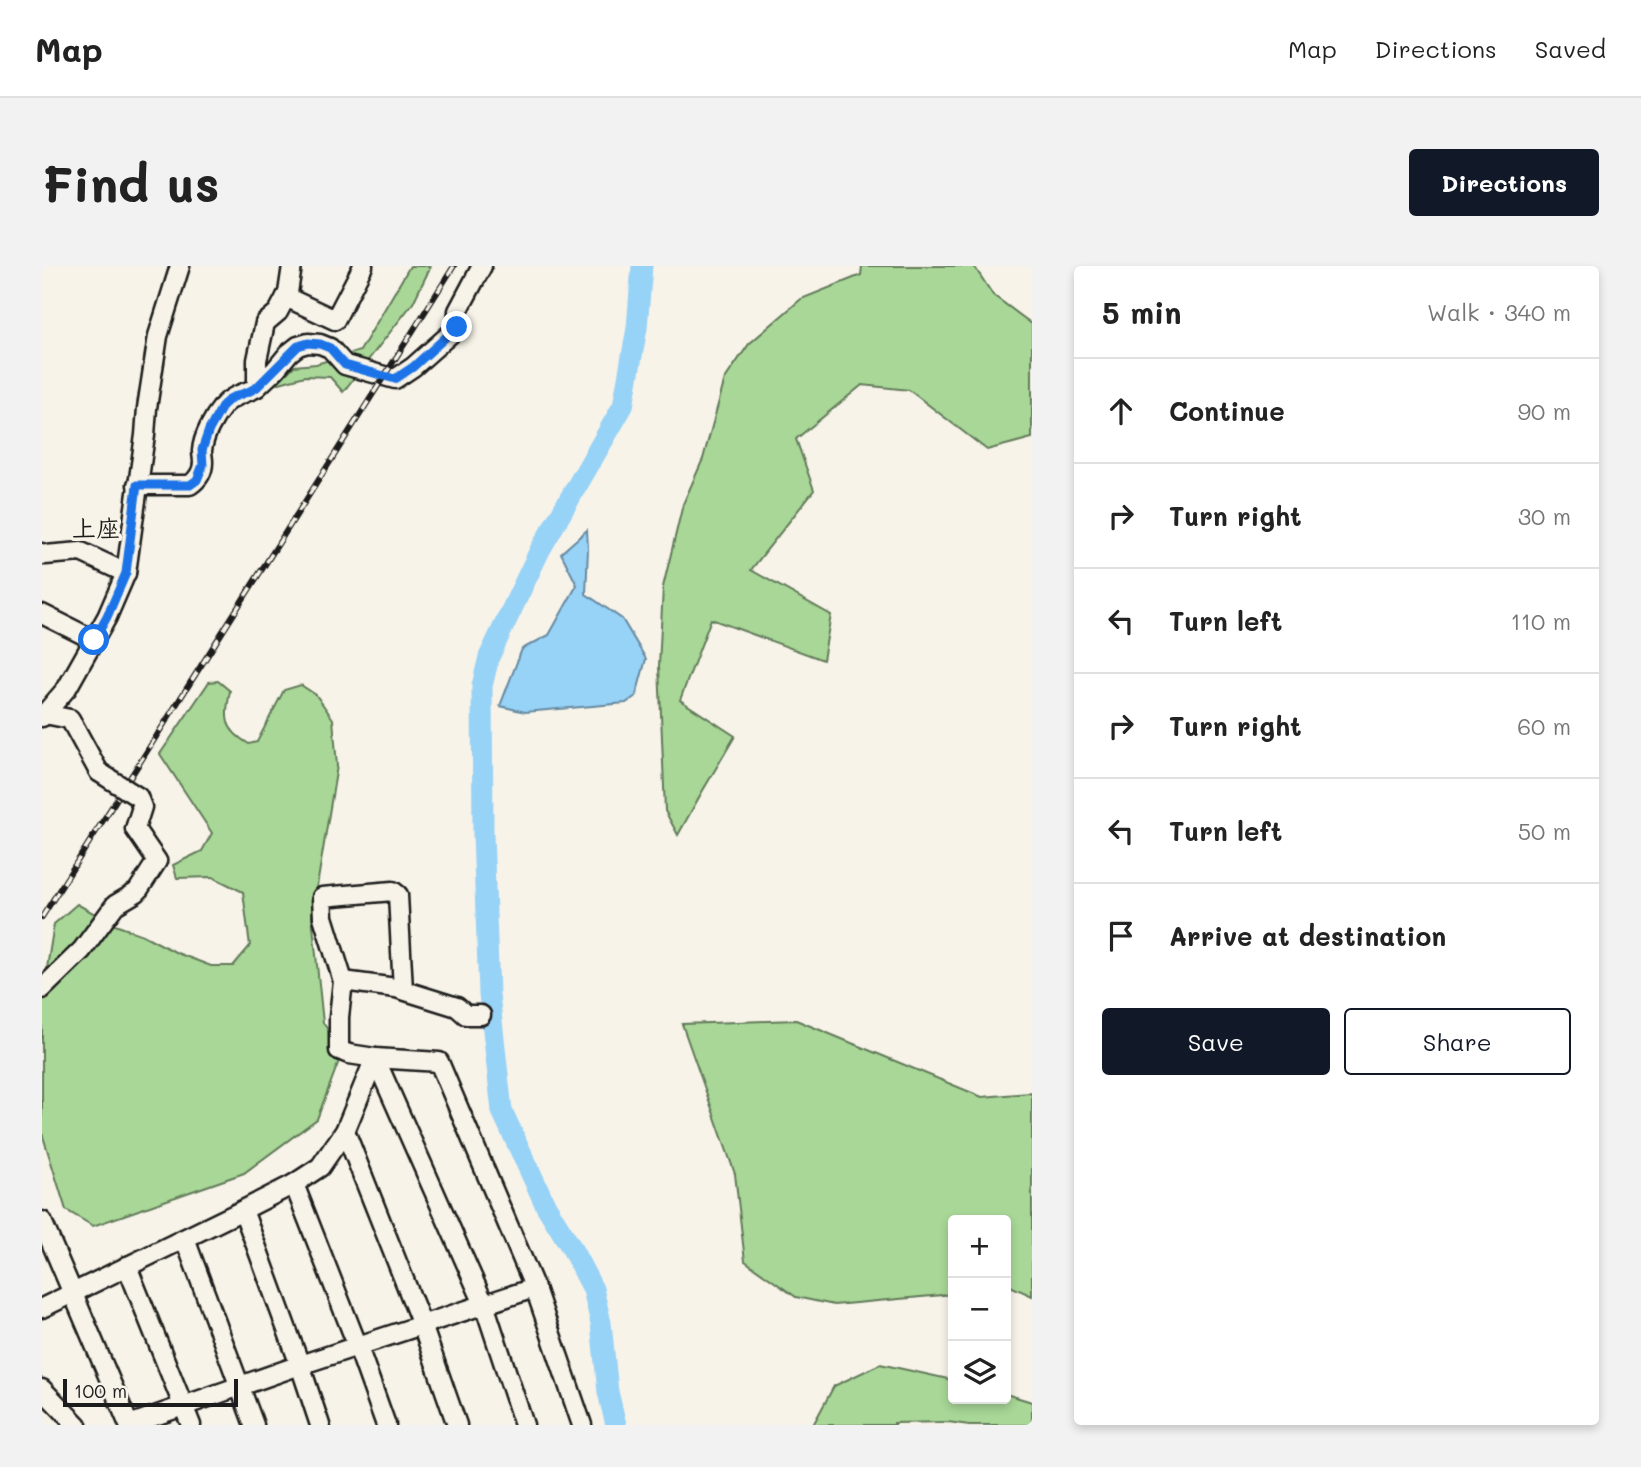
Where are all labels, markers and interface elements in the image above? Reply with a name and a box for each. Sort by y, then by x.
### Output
text: Map [35,27,103,70]
text: Map [1288,33,1337,64]
text: Directions [1375,33,1497,64]
text: Saved [1535,33,1606,64]
button: Directions [1409,149,1599,216]
text: Find us [42,151,220,214]
text: 5 min [1102,292,1182,332]
text: Walk · 340 m [1427,297,1571,327]
route end [441,311,472,342]
icon: ahead [1102,392,1140,430]
text: Continue [1169,394,1285,428]
text: 90 m [1518,396,1571,426]
icon: right [1102,497,1140,535]
text: Turn right [1169,499,1302,533]
text: 30 m [1518,501,1571,531]
district label: 上座 [72,512,120,543]
icon: left [1102,602,1140,640]
text: Turn left [1169,604,1282,638]
text: 110 m [1511,606,1571,636]
route start [78,624,109,655]
icon: right [1102,707,1140,745]
text: Turn right [1169,709,1302,743]
text: 60 m [1517,711,1571,741]
icon: left [1102,812,1140,850]
text: Turn left [1169,814,1282,848]
text: 50 m [1518,816,1571,846]
icon: arrive [1102,917,1140,955]
text: Arrive at destination [1169,919,1446,953]
button: Save [1102,1008,1330,1075]
button: Share [1344,1008,1571,1075]
map controls [948,1215,1011,1404]
button: + [948,1215,1011,1278]
button: − [948,1278,1011,1341]
button: layers [948,1341,1011,1404]
scale bar [63,1376,238,1408]
text: 100 m [74,1378,127,1403]

